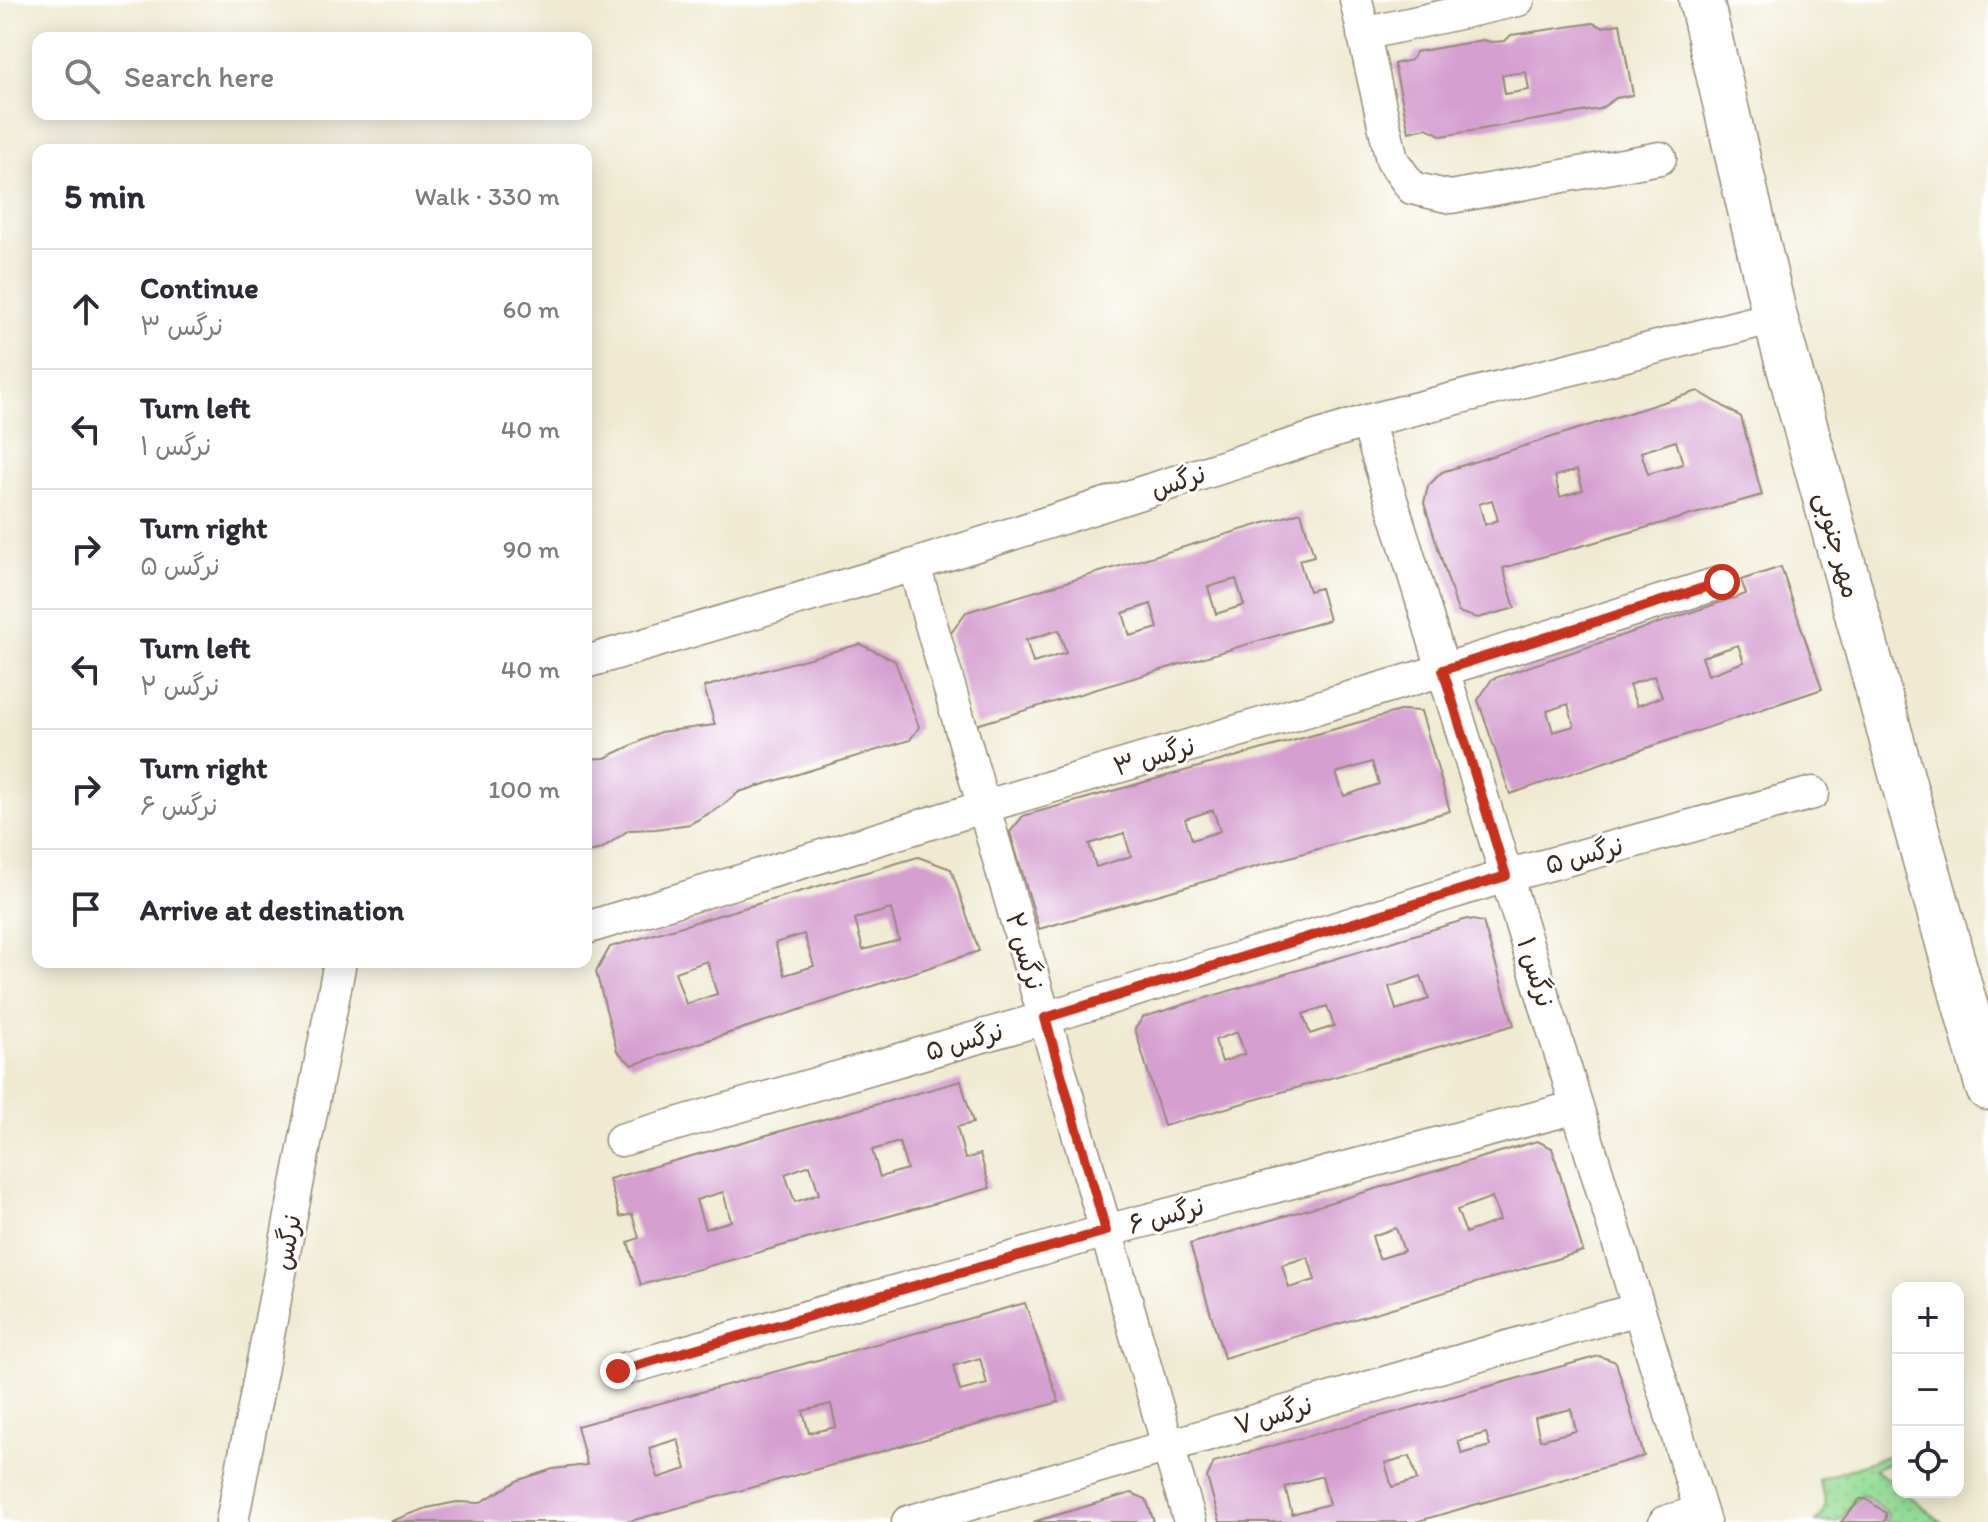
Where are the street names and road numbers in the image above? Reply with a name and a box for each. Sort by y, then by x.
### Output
street label: نرگس [1146,457,1210,505]
street label: مهر جنوبی [1807,488,1868,602]
street label: نرگس ۳ [1110,729,1198,783]
street label: نرگس ۵ [1541,829,1627,881]
street label: نرگس ۲ [999,908,1051,994]
street label: نرگس ۱ [1510,933,1562,1011]
street label: نرگس ۵ [921,1015,1007,1067]
street label: نرگس ۶ [1124,1190,1208,1240]
street label: نرگس [266,1211,308,1273]
street label: نرگس ۷ [1230,1389,1316,1441]

